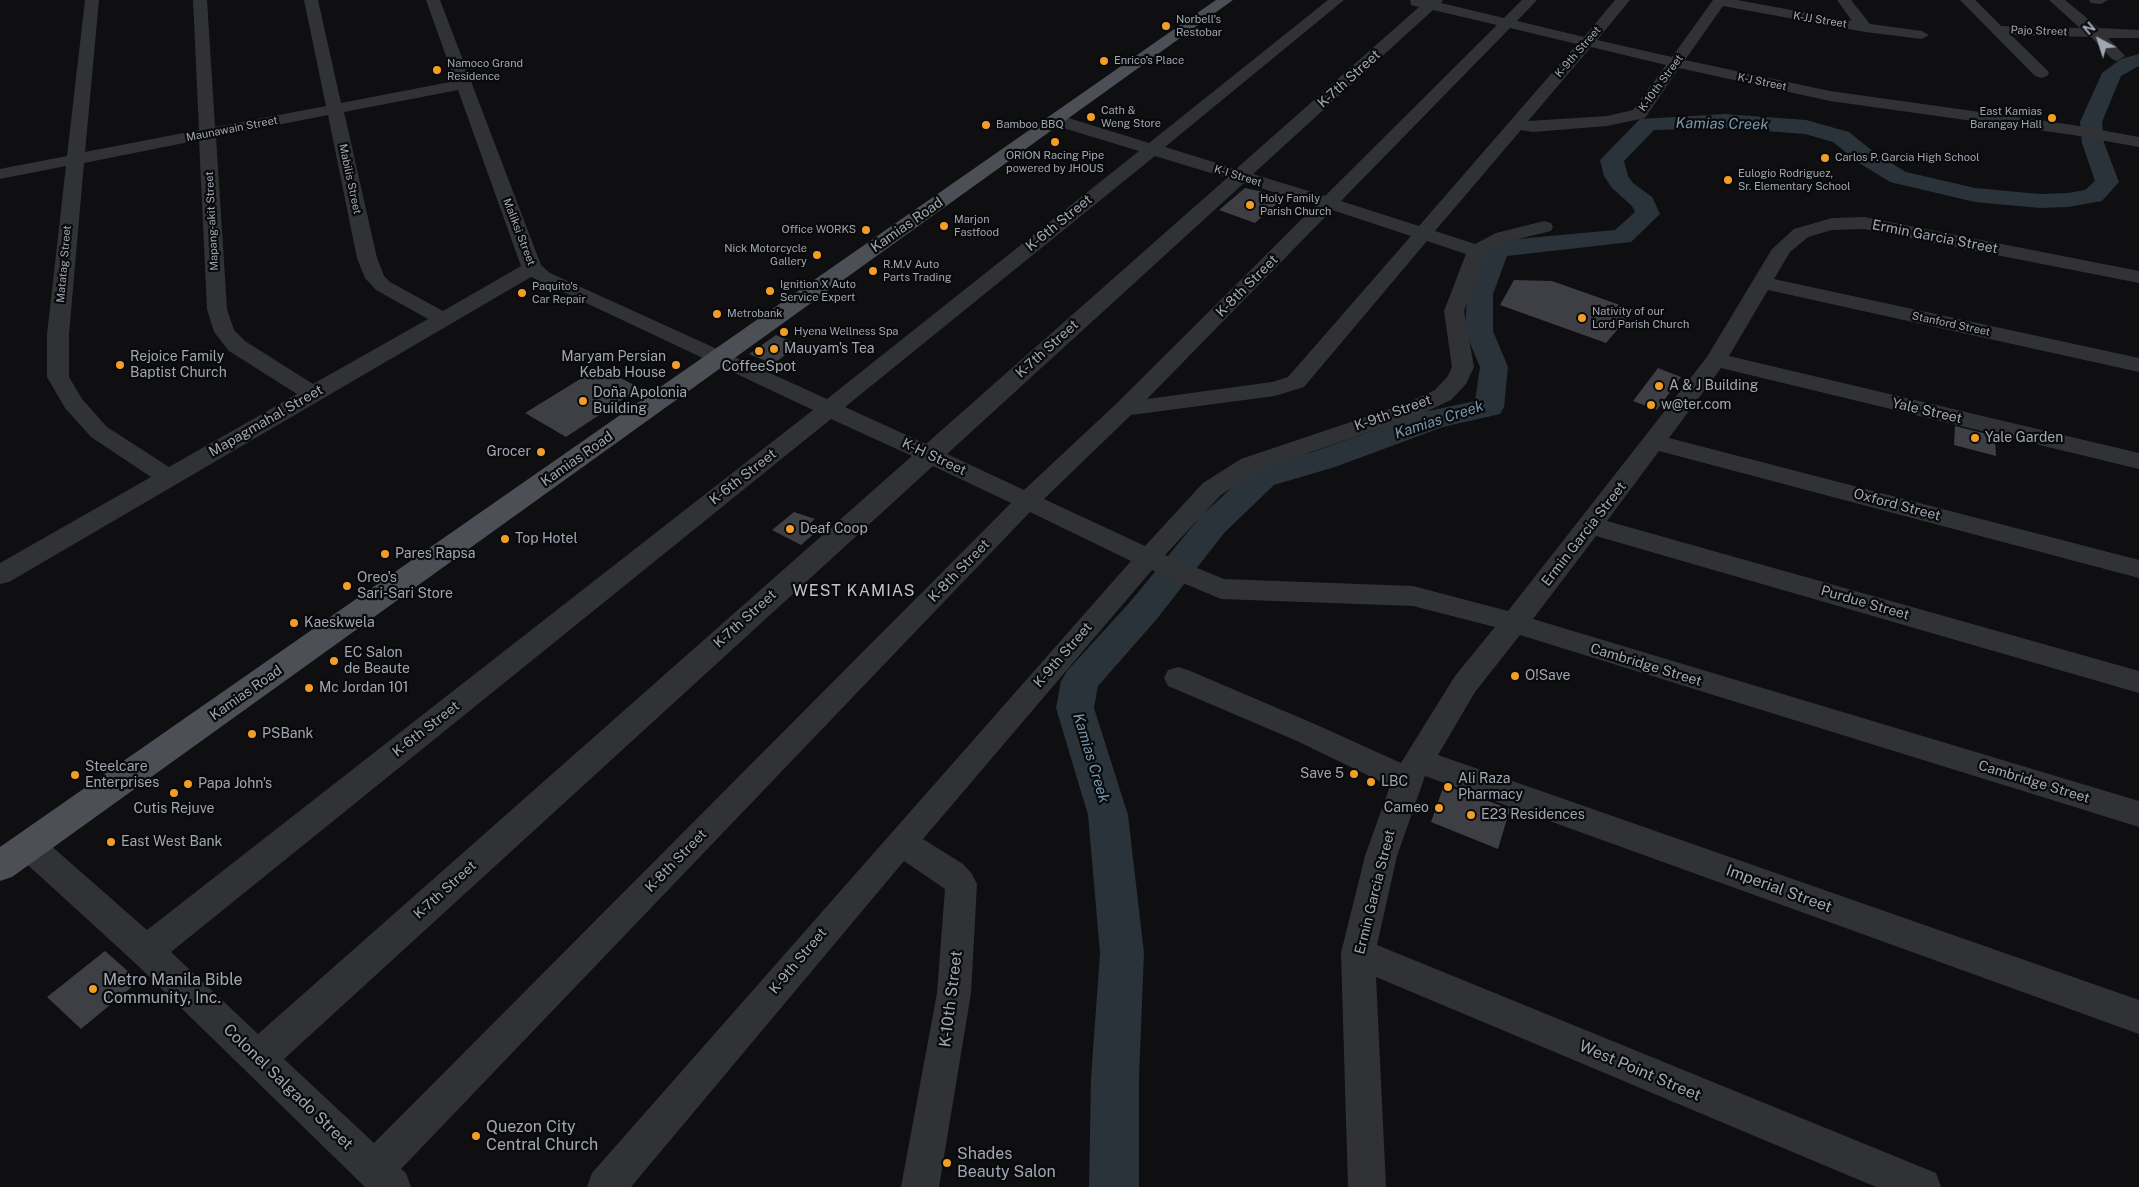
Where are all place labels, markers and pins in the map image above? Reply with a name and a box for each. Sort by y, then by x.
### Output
place label: Norbell's Restobar [1176,13,1222,39]
marker: Norbell's Restobar [1160,20,1172,32]
place label: Enrico's Place [1114,54,1184,68]
marker: Enrico's Place [1098,55,1110,67]
place label: Namoco Grand Residence [447,57,523,83]
marker: Namoco Grand Residence [431,64,443,76]
place label: Cath & Weng Store [1101,104,1161,130]
place label: East Kamias Barangay Hall [1970,105,2042,131]
marker: Cath & Weng Store [1085,111,1097,123]
marker: East Kamias Barangay Hall [2046,112,2058,124]
place label: Bamboo BBQ [996,118,1064,132]
marker: Bamboo BBQ [980,119,992,131]
marker: ORION Racing Pipe powered by JHOUS [1049,136,1061,148]
place label: ORION Racing Pipe powered by JHOUS [1006,149,1104,175]
place label: Carlos P. Garcia High School [1835,151,1979,165]
marker: Carlos P. Garcia High School [1819,152,1831,164]
place label: Eulogio Rodriguez, Sr. Elementary School [1738,167,1851,193]
marker: Eulogio Rodriguez, Sr. Elementary School [1722,174,1734,186]
place label: Holy Family Parish Church [1260,192,1331,218]
marker: Holy Family Parish Church [1244,199,1256,211]
place label: Marjon Fastfood [954,213,999,239]
marker: Marjon Fastfood [938,220,950,232]
place label: Office WORKS [782,223,856,237]
marker: Office WORKS [860,224,872,236]
place label: Nick Motorcycle Gallery [724,242,807,268]
marker: Nick Motorcycle Gallery [811,249,823,261]
place label: R.M.V Auto Parts Trading [883,258,952,284]
marker: R.M.V Auto Parts Trading [867,265,879,277]
place label: Ignition X Auto Service Expert [780,278,856,304]
place label: Paquito's Car Repair [532,280,586,306]
marker: Ignition X Auto Service Expert [764,285,776,297]
marker: Paquito's Car Repair [516,287,528,299]
place label: Nativity of our Lord Parish Church [1592,305,1689,331]
place label: Metrobank [727,307,782,321]
marker: Metrobank [711,308,723,320]
marker: Nativity of our Lord Parish Church [1576,312,1588,324]
place label: Hyena Wellness Spa [794,325,898,339]
marker: Hyena Wellness Spa [778,326,790,338]
place label: Mauyam's Tea [784,341,874,357]
marker: Mauyam's Tea [768,343,780,355]
marker: CoffeeSpot [753,345,765,357]
place label: Rejoice Family Baptist Church [130,349,227,382]
place label: Maryam Persian Kebab House [561,349,666,382]
marker: Rejoice Family Baptist Church [114,359,126,371]
marker: Maryam Persian Kebab House [670,359,682,371]
place label: CoffeeSpot [722,359,796,375]
place label: A & J Building [1669,378,1758,394]
marker: A & J Building [1653,380,1665,392]
place label: Doña Apolonia Building [593,385,687,418]
marker: Doña Apolonia Building [577,395,589,407]
place label: w@ter.com [1661,397,1731,413]
marker: w@ter.com [1645,399,1657,411]
place label: Yale Garden [1985,430,2063,446]
marker: Yale Garden [1969,432,1981,444]
place label: Grocer [486,444,531,460]
marker: Grocer [535,446,547,458]
place label: Deaf Coop [800,521,868,537]
marker: Deaf Coop [784,523,796,535]
place label: Top Hotel [515,531,578,547]
marker: Top Hotel [499,533,511,545]
place label: Pares Rapsa [395,546,475,562]
marker: Pares Rapsa [379,548,391,560]
place label: Oreo's Sari-Sari Store [357,570,453,602]
marker: Oreo's Sari-Sari Store [341,580,353,592]
place label: Kaeskwela [304,615,375,631]
marker: Kaeskwela [288,617,300,629]
place label: EC Salon de Beaute [344,645,410,678]
marker: EC Salon de Beaute [328,655,340,667]
place label: O!Save [1525,668,1570,684]
marker: O!Save [1509,670,1521,682]
place label: Mc Jordan 101 [319,680,409,696]
marker: Mc Jordan 101 [303,682,315,694]
place label: PSBank [262,726,313,742]
marker: PSBank [246,728,258,740]
place label: Steelcare Enterprises [85,759,159,792]
place label: Save 5 [1300,766,1344,782]
marker: Save 5 [1348,768,1360,780]
marker: Steelcare Enterprises [69,769,81,781]
place label: Ali Raza Pharmacy [1458,771,1523,804]
place label: LBC [1381,774,1408,790]
place label: Papa John's [198,776,272,792]
marker: LBC [1365,776,1377,788]
marker: Papa John's [182,778,194,790]
marker: Ali Raza Pharmacy [1442,781,1454,793]
marker: Cutis Rejuve [168,787,180,799]
place label: Cameo [1384,800,1429,816]
place label: Cutis Rejuve [134,801,214,817]
marker: Cameo [1433,802,1445,814]
place label: E23 Residences [1481,807,1585,823]
marker: E23 Residences [1465,809,1477,821]
place label: East West Bank [121,834,222,850]
marker: East West Bank [105,836,117,848]
place label: Metro Manila Bible Community, Inc. [103,970,243,1008]
marker: Metro Manila Bible Community, Inc. [87,983,99,995]
place label: Quezon City Central Church [486,1117,598,1155]
marker: Quezon City Central Church [470,1130,482,1142]
place label: Shades Beauty Salon [957,1144,1056,1182]
marker: Shades Beauty Salon [941,1157,953,1169]

